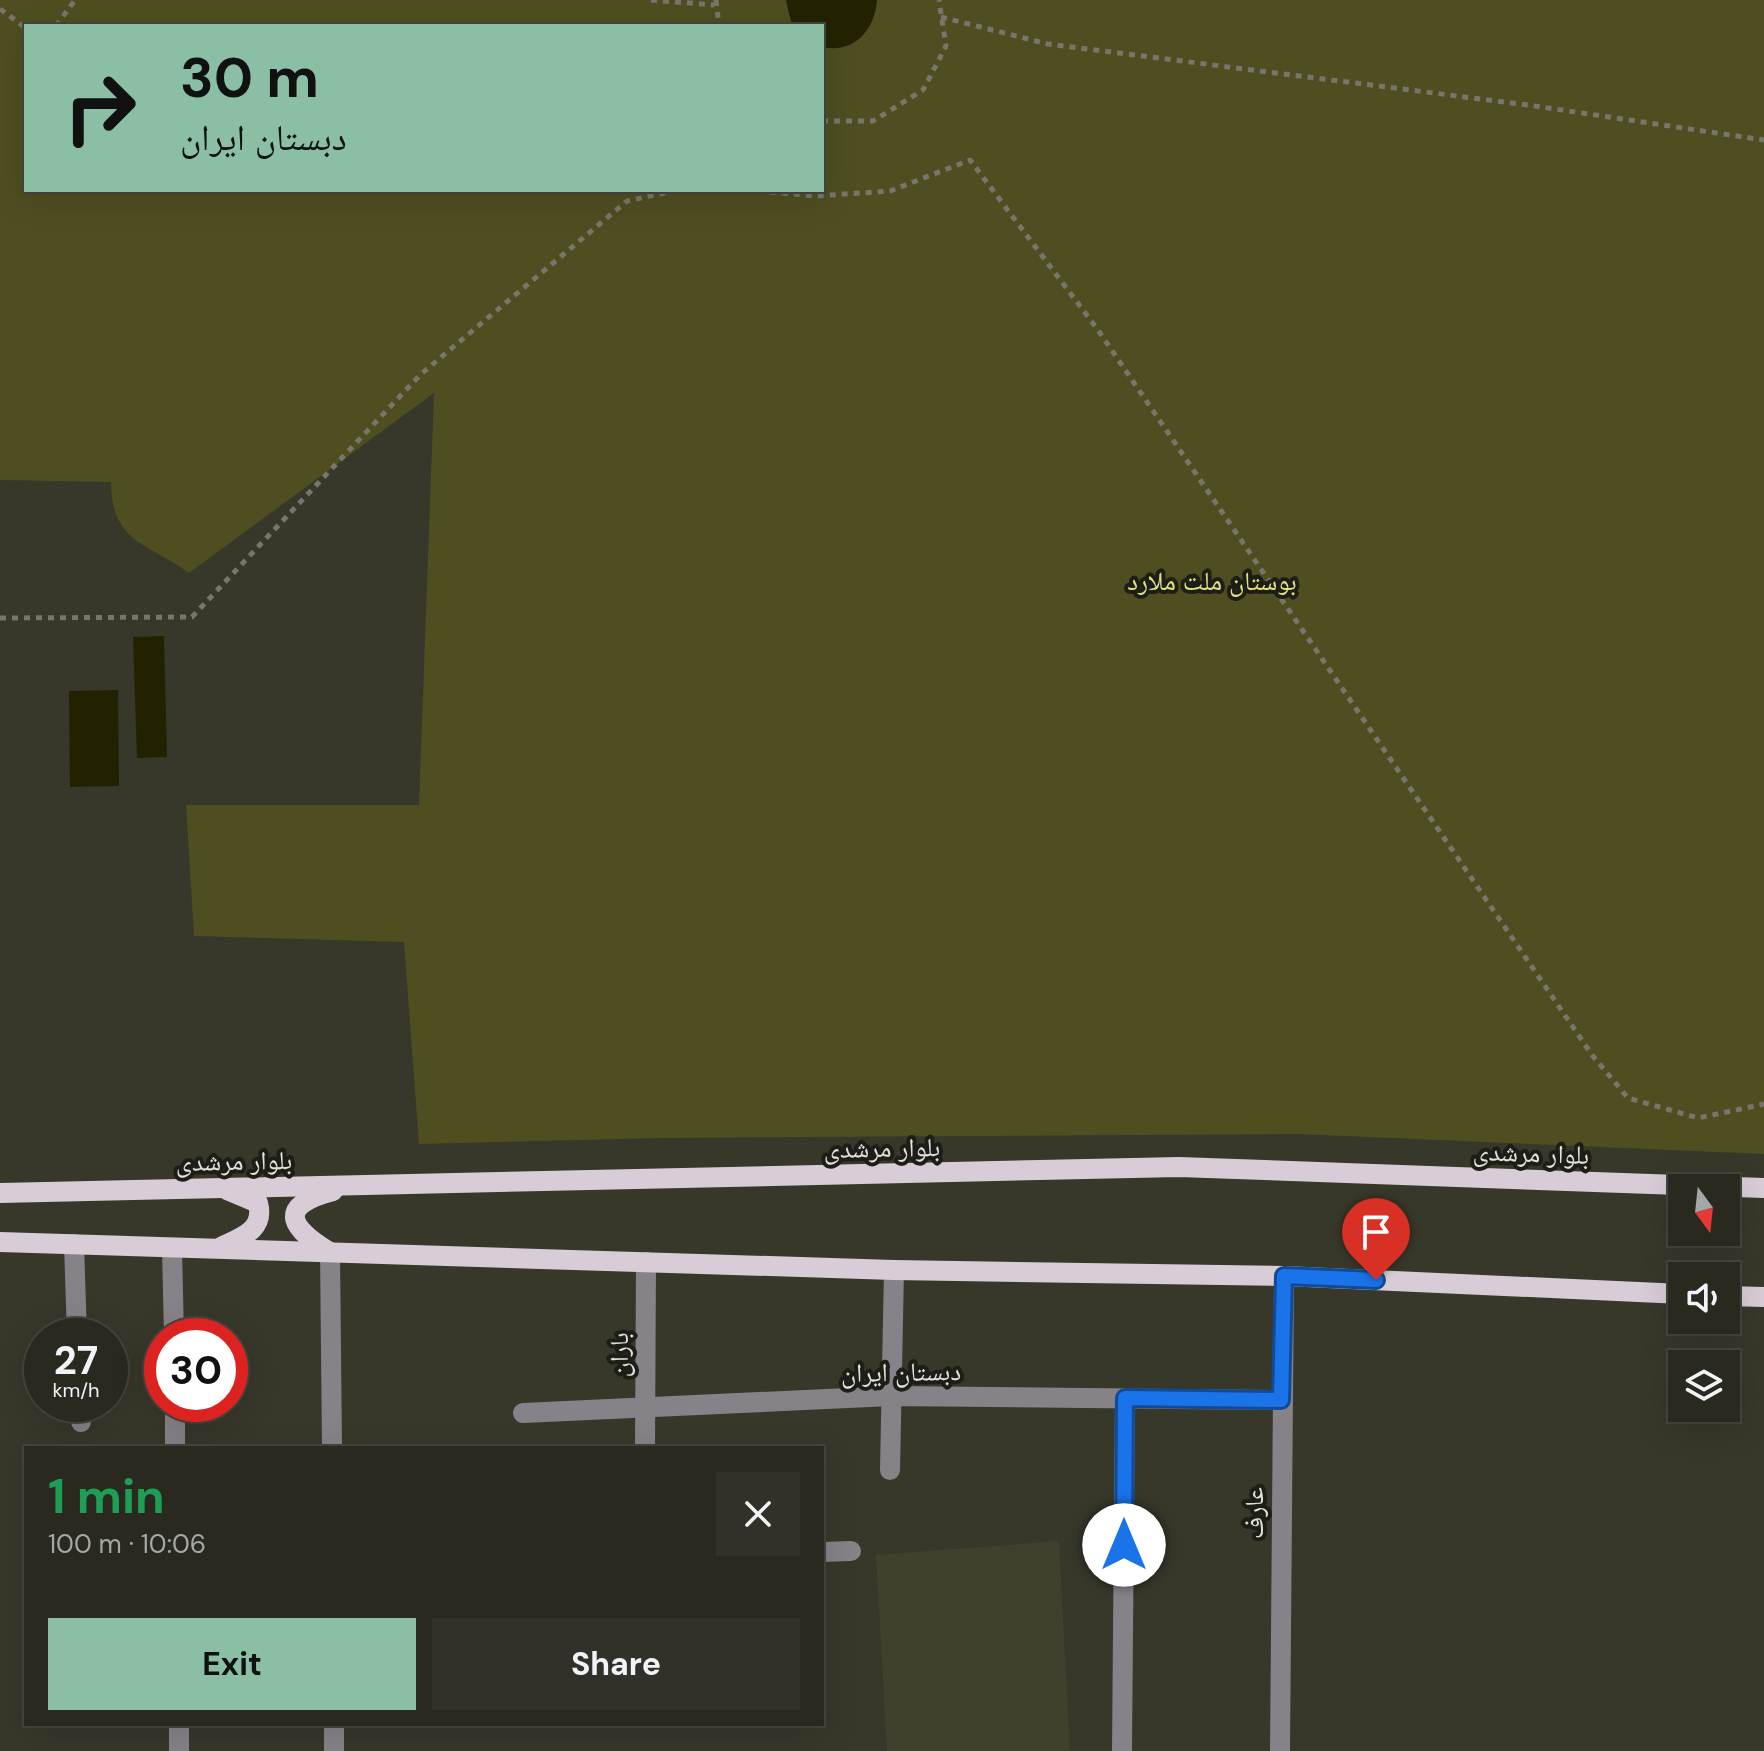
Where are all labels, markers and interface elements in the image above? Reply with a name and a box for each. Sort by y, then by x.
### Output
text: 30 m [180,41,319,114]
icon: right [48,56,152,160]
text: دبستان ایران [180,114,347,161]
park label: بوستان ملت ملارد [1127,564,1297,598]
street label: بلوار مرشدی [823,1130,941,1166]
street label: بلوار مرشدی [1472,1134,1590,1172]
street label: بلوار مرشدی [175,1143,293,1179]
north arrow [1668,1174,1740,1246]
map controls [1668,1174,1740,1422]
pin [1342,1198,1410,1280]
icon: arrive [1354,1210,1398,1254]
button: sound [1668,1262,1740,1334]
speed limit sign: 30 [144,1318,248,1422]
street label: باران [602,1332,636,1378]
text: 27 [54,1334,98,1386]
button: layers [1668,1350,1740,1422]
street label: دبستان ایران [841,1354,961,1390]
text: km/h [52,1377,100,1403]
text: 1 min [48,1465,165,1528]
button: close [716,1472,800,1556]
street label: عارف [1237,1487,1271,1539]
position arrow [1082,1503,1166,1587]
text: 100 m · 10:06 [48,1527,206,1561]
button: Exit [48,1618,416,1710]
button: Share [432,1618,800,1710]

